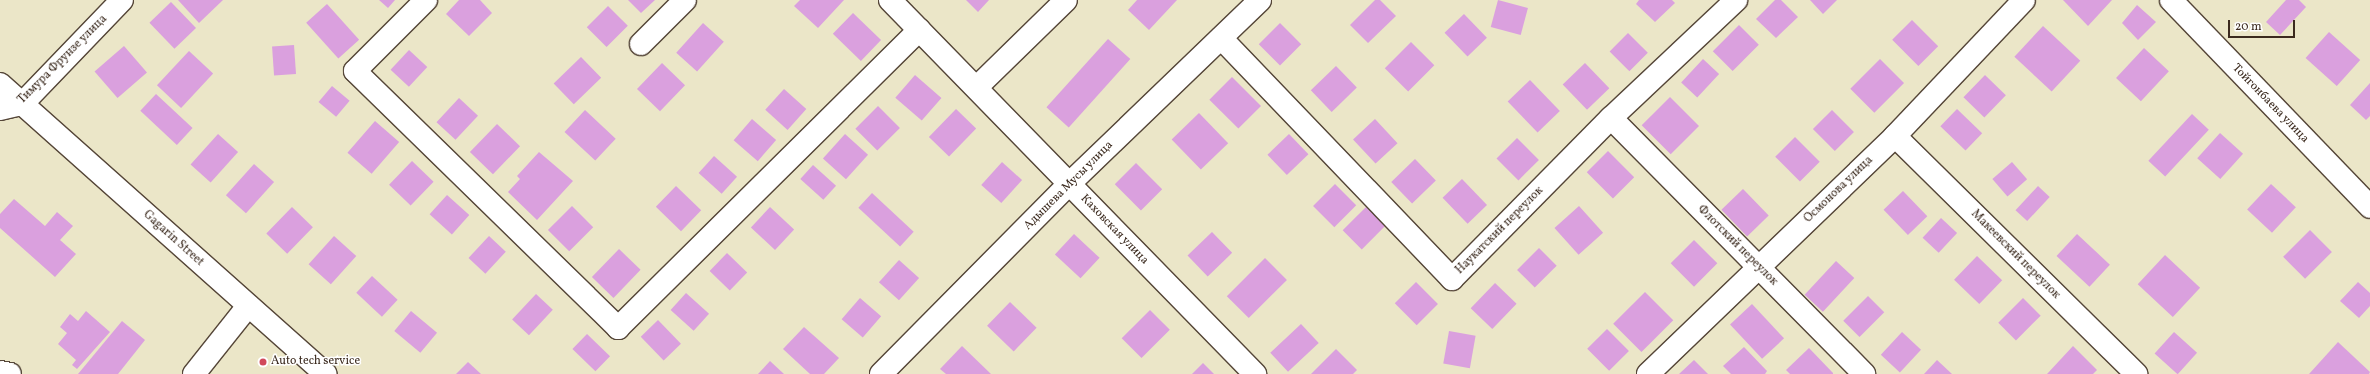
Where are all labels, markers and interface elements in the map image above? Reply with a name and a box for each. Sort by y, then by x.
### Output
street label: Тимура Фрунзе улица [15,12,111,108]
scale bar [2230,12,2297,38]
text: 20 m [2235,19,2262,35]
street label: Тойгонбаева улица [2229,61,2311,147]
street label: Адышева Мусы улица [1021,138,1117,234]
street label: Осмонова улица [1802,153,1876,227]
street label: Наукатский переулок [1453,184,1547,278]
street label: Каховская улица [1077,192,1151,268]
street label: Флотский переулок [1694,203,1780,289]
street label: Макеевский переулок [1967,207,2063,303]
street label: Gagarin Street [140,208,206,270]
place label: Auto tech service [271,355,360,369]
marker: Auto tech service [258,357,268,367]

